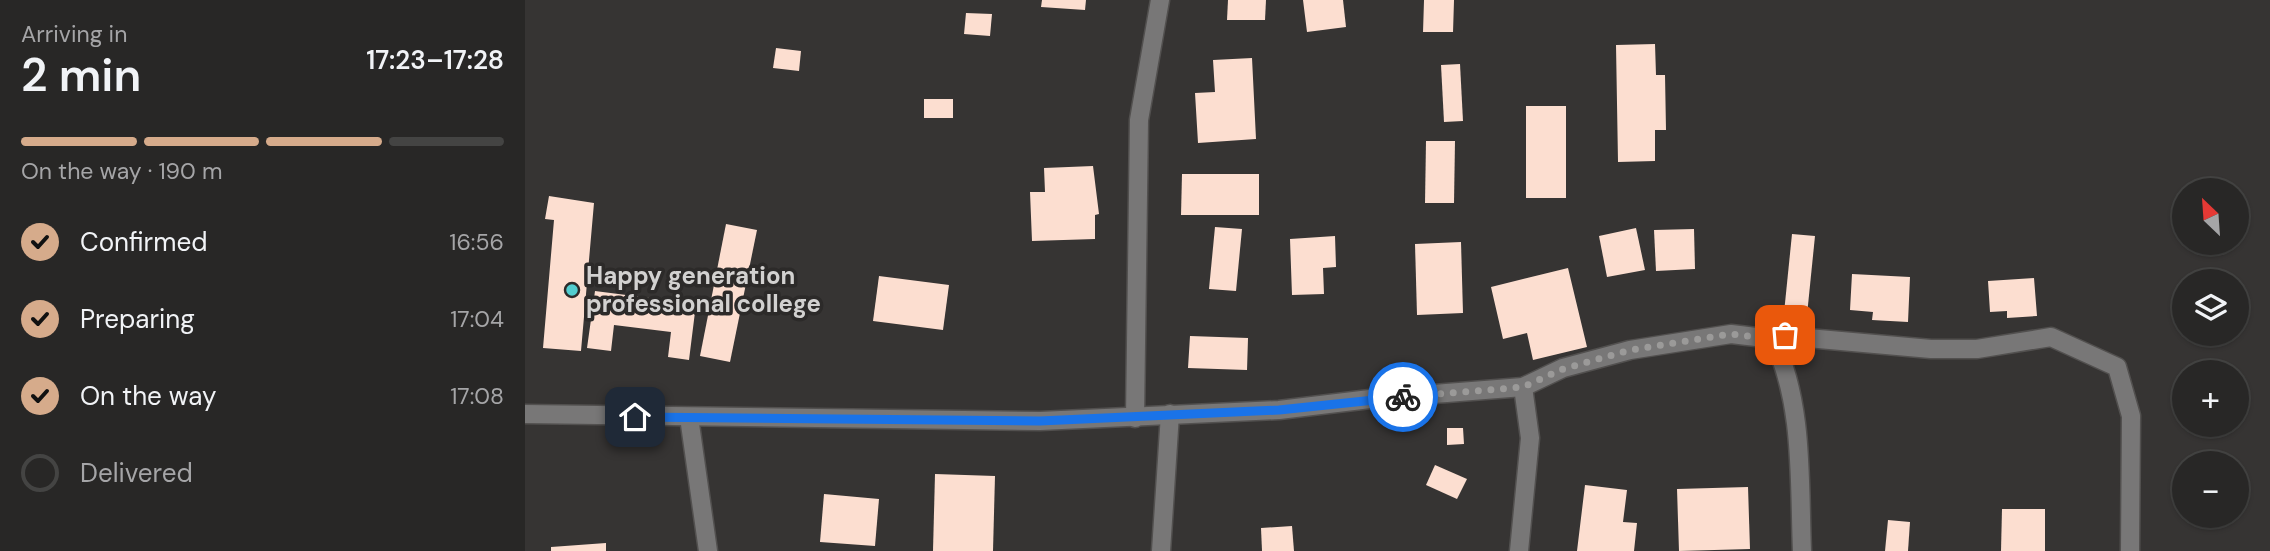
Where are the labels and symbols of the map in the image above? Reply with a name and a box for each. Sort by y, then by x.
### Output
north arrow [2172,178,2249,256]
place label: Happy generation professional college [586,260,821,319]
marker: Happy generation professional college [564,282,580,298]
pin [1755,305,1815,365]
courier [1368,362,1438,432]
pin [605,387,665,447]

